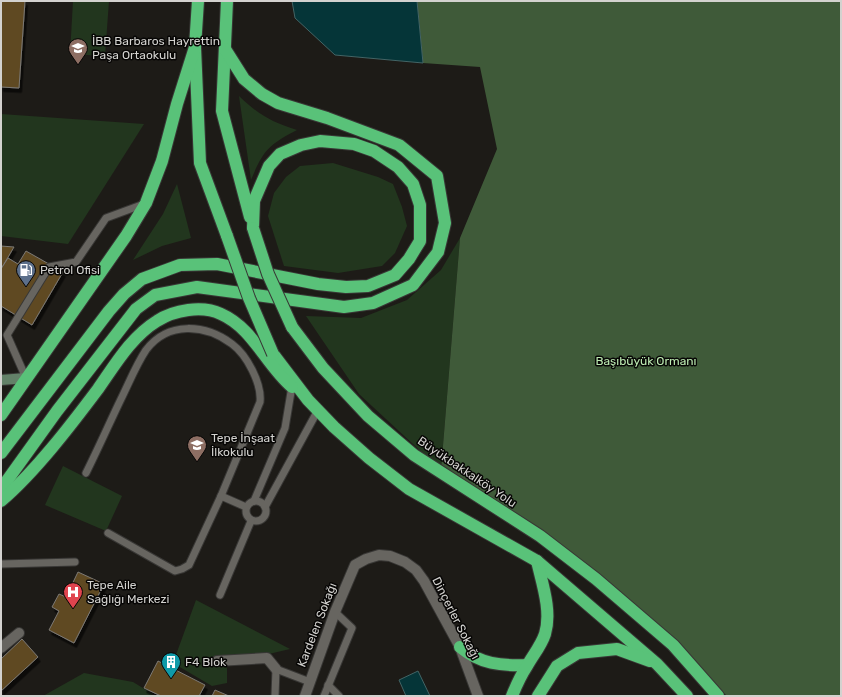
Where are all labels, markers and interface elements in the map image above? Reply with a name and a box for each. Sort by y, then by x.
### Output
place label: İBB Barbaros Hayrettin Paşa Ortaokulu [92,34,220,62]
school or university icon: İBB Barbaros Hayrettin Paşa Ortaokulu [67,37,89,65]
fuel station icon: Petrol Ofisi [15,259,37,287]
place label: Petrol Ofisi [40,263,100,277]
park label: Başıbüyük Ormanı [595,354,697,368]
place label: Tepe İnşaat İlkokulu [211,431,275,459]
school or university icon: Tepe İnşaat İlkokulu [186,434,208,462]
street label: Büyükbakkalköy Yolu [415,434,519,510]
street label: Dinçerler Sokağı [429,575,483,662]
place label: Tepe Aile Sağlığı Merkezi [87,578,170,606]
hospital icon: Tepe Aile Sağlığı Merkezi [62,581,84,609]
street label: Kardelen Sokağı [295,581,340,669]
building icon: F4 Blok [160,651,182,679]
place label: F4 Blok [185,655,227,669]

